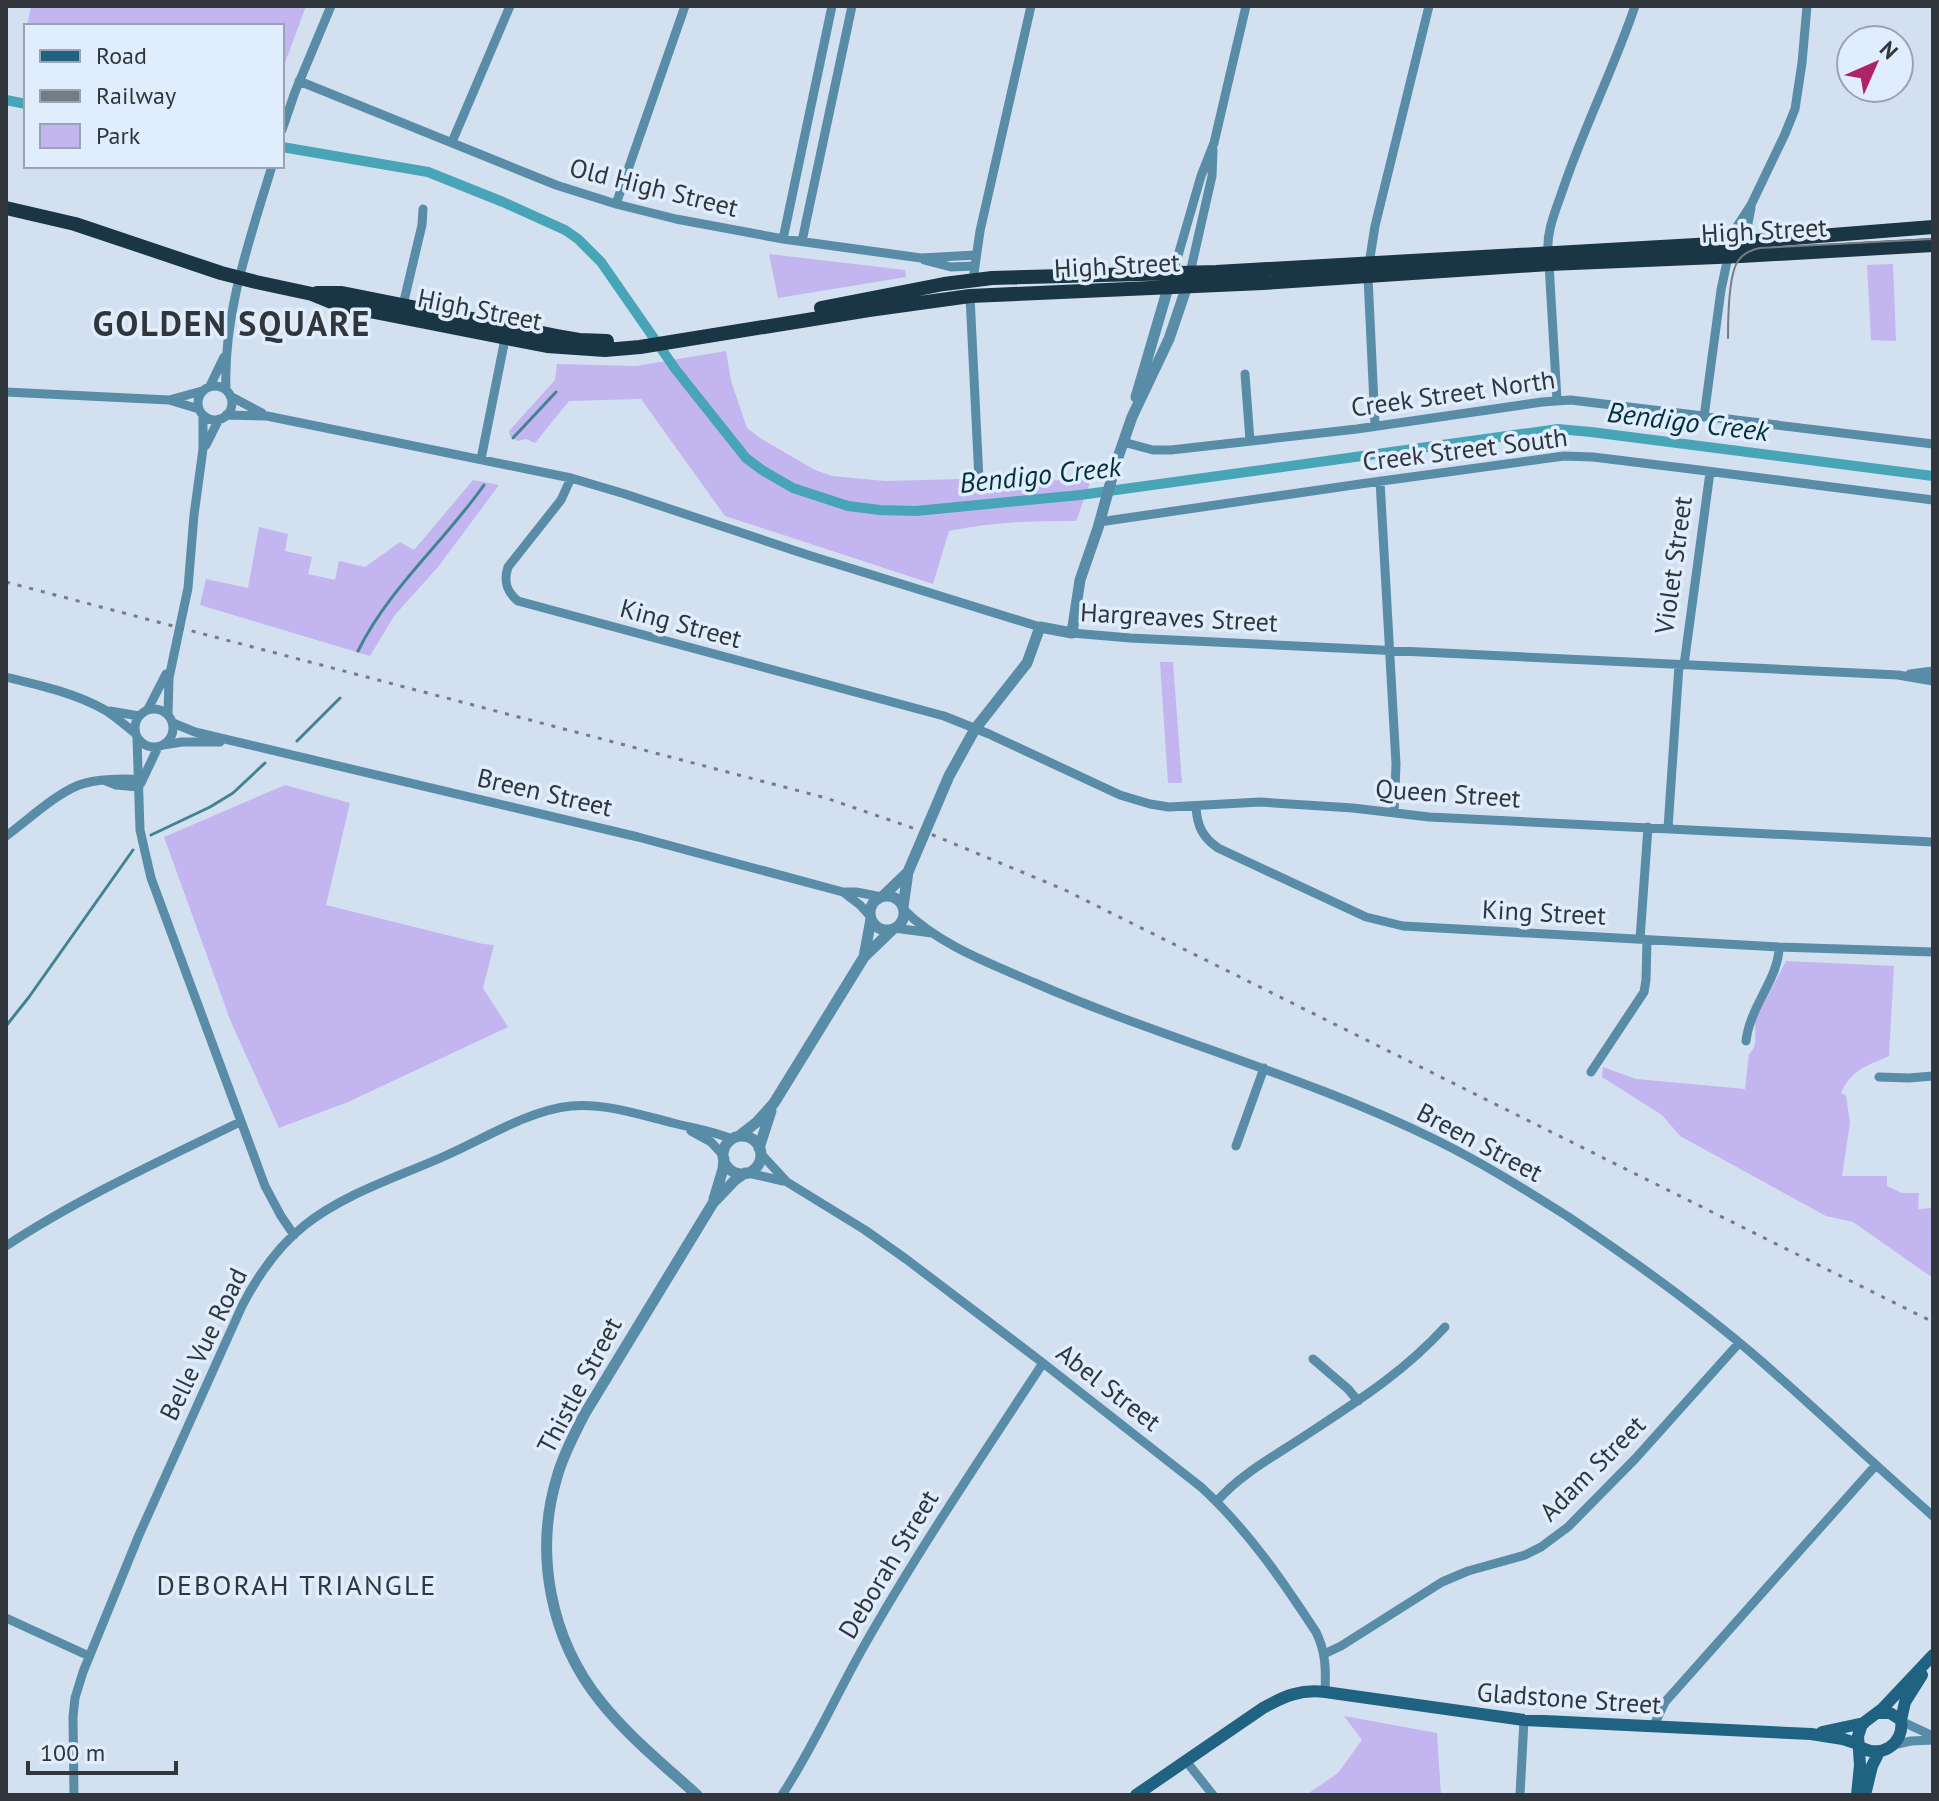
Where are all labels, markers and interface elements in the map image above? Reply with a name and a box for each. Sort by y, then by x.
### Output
legend [24,24,284,168]
north arrow [1835,24,1915,104]
text: N [1874,35,1904,65]
text: Road [96,40,147,71]
text: Railway [96,80,176,111]
text: Park [96,120,141,151]
street label: Old High Street [566,150,742,224]
street label: High Street [1700,210,1828,250]
street label: High Street [1053,245,1181,285]
street label: High Street [415,281,545,337]
district label: GOLDEN SQUARE [93,301,371,345]
street label: Creek Street North [1349,362,1557,424]
water label: Bendigo Creek [1605,393,1772,449]
street label: Creek Street South [1361,420,1569,478]
water label: Bendigo Creek [957,447,1124,501]
street label: Violet Street [1647,494,1699,637]
street label: King Street [617,591,746,655]
street label: Hargreaves Street [1079,595,1279,639]
street label: Breen Street [474,760,616,824]
street label: Queen Street [1374,771,1522,815]
street label: King Street [1481,892,1607,932]
street label: Breen Street [1411,1095,1549,1189]
street label: Belle Vue Road [152,1262,254,1426]
street label: Thistle Street [529,1311,629,1459]
street label: Abel Street [1050,1336,1168,1438]
street label: Adam Street [1532,1408,1652,1528]
street label: Deborah Street [831,1484,945,1644]
district label: DEBORAH TRIANGLE [157,1566,437,1603]
street label: Gladstone Street [1476,1675,1662,1721]
scale bar [28,1725,176,1775]
text: 100 m [40,1737,105,1768]

